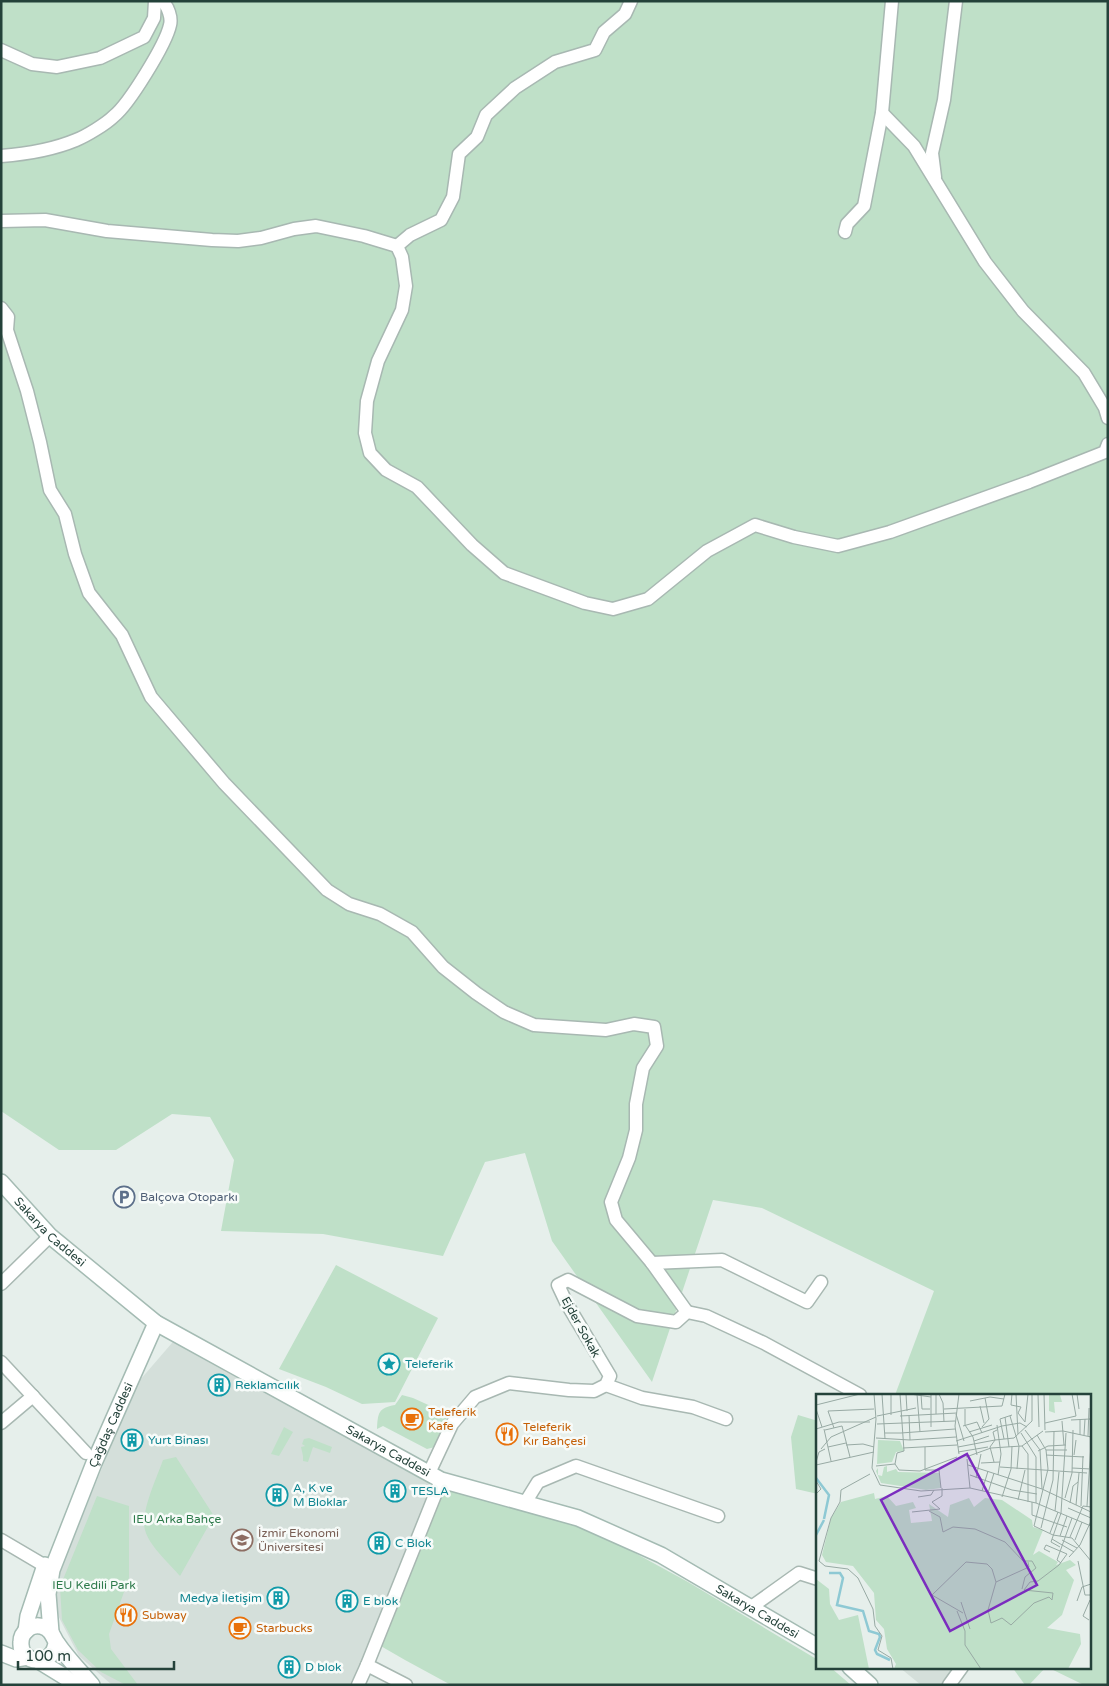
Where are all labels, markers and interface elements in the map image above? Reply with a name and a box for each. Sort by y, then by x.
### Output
parking icon: Balçova Otoparkı [112,1185,136,1209]
place label: Balçova Otoparkı [140,1190,238,1204]
street label: Sakarya Caddesi [11,1194,89,1269]
street label: Ejder Sokak [559,1294,604,1360]
place icon: Teleferik [377,1352,401,1376]
place label: Teleferik [405,1357,454,1371]
building icon: Reklamcılık [207,1373,231,1397]
place label: Reklamcılık [235,1378,300,1392]
street label: Çağdaş Caddesi [86,1380,136,1470]
inset map [816,1394,1092,1668]
place label: Teleferik Kafe [428,1405,477,1433]
cafe icon: Teleferik Kafe [400,1407,424,1431]
place label: Teleferik Kır Bahçesi [523,1420,586,1448]
street label: Sakarya Caddesi [344,1422,433,1480]
restaurant icon: Teleferik Kır Bahçesi [495,1422,519,1446]
building icon: Yurt Binası [120,1428,144,1452]
place label: Yurt Binası [148,1433,208,1447]
building icon: TESLA [383,1479,407,1503]
place label: A, K ve M Bloklar [293,1481,348,1509]
building icon: A, K ve M Bloklar [265,1483,289,1507]
place label: TESLA [411,1484,449,1498]
park label: IEU Arka Bahçe [133,1512,221,1526]
place label: İzmir Ekonomi Üniversitesi [258,1526,339,1554]
school or university icon: İzmir Ekonomi Üniversitesi [230,1528,254,1552]
building icon: C Blok [367,1531,391,1555]
place label: C Blok [395,1536,432,1550]
park label: IEU Kedili Park [52,1578,136,1592]
street label: Sakarya Caddesi [713,1582,801,1641]
building icon: Medya İletişim [266,1586,290,1610]
building icon: E blok [335,1589,359,1613]
place label: Medya İletişim [180,1591,262,1605]
place label: E blok [363,1594,399,1608]
restaurant icon: Subway [114,1603,138,1627]
place label: Subway [142,1608,187,1622]
cafe icon: Starbucks [228,1616,252,1640]
place label: Starbucks [256,1621,313,1635]
scale bar [18,1638,174,1670]
text: 100 m [25,1647,71,1665]
building icon: D blok [277,1655,301,1679]
place label: D blok [305,1660,342,1674]

